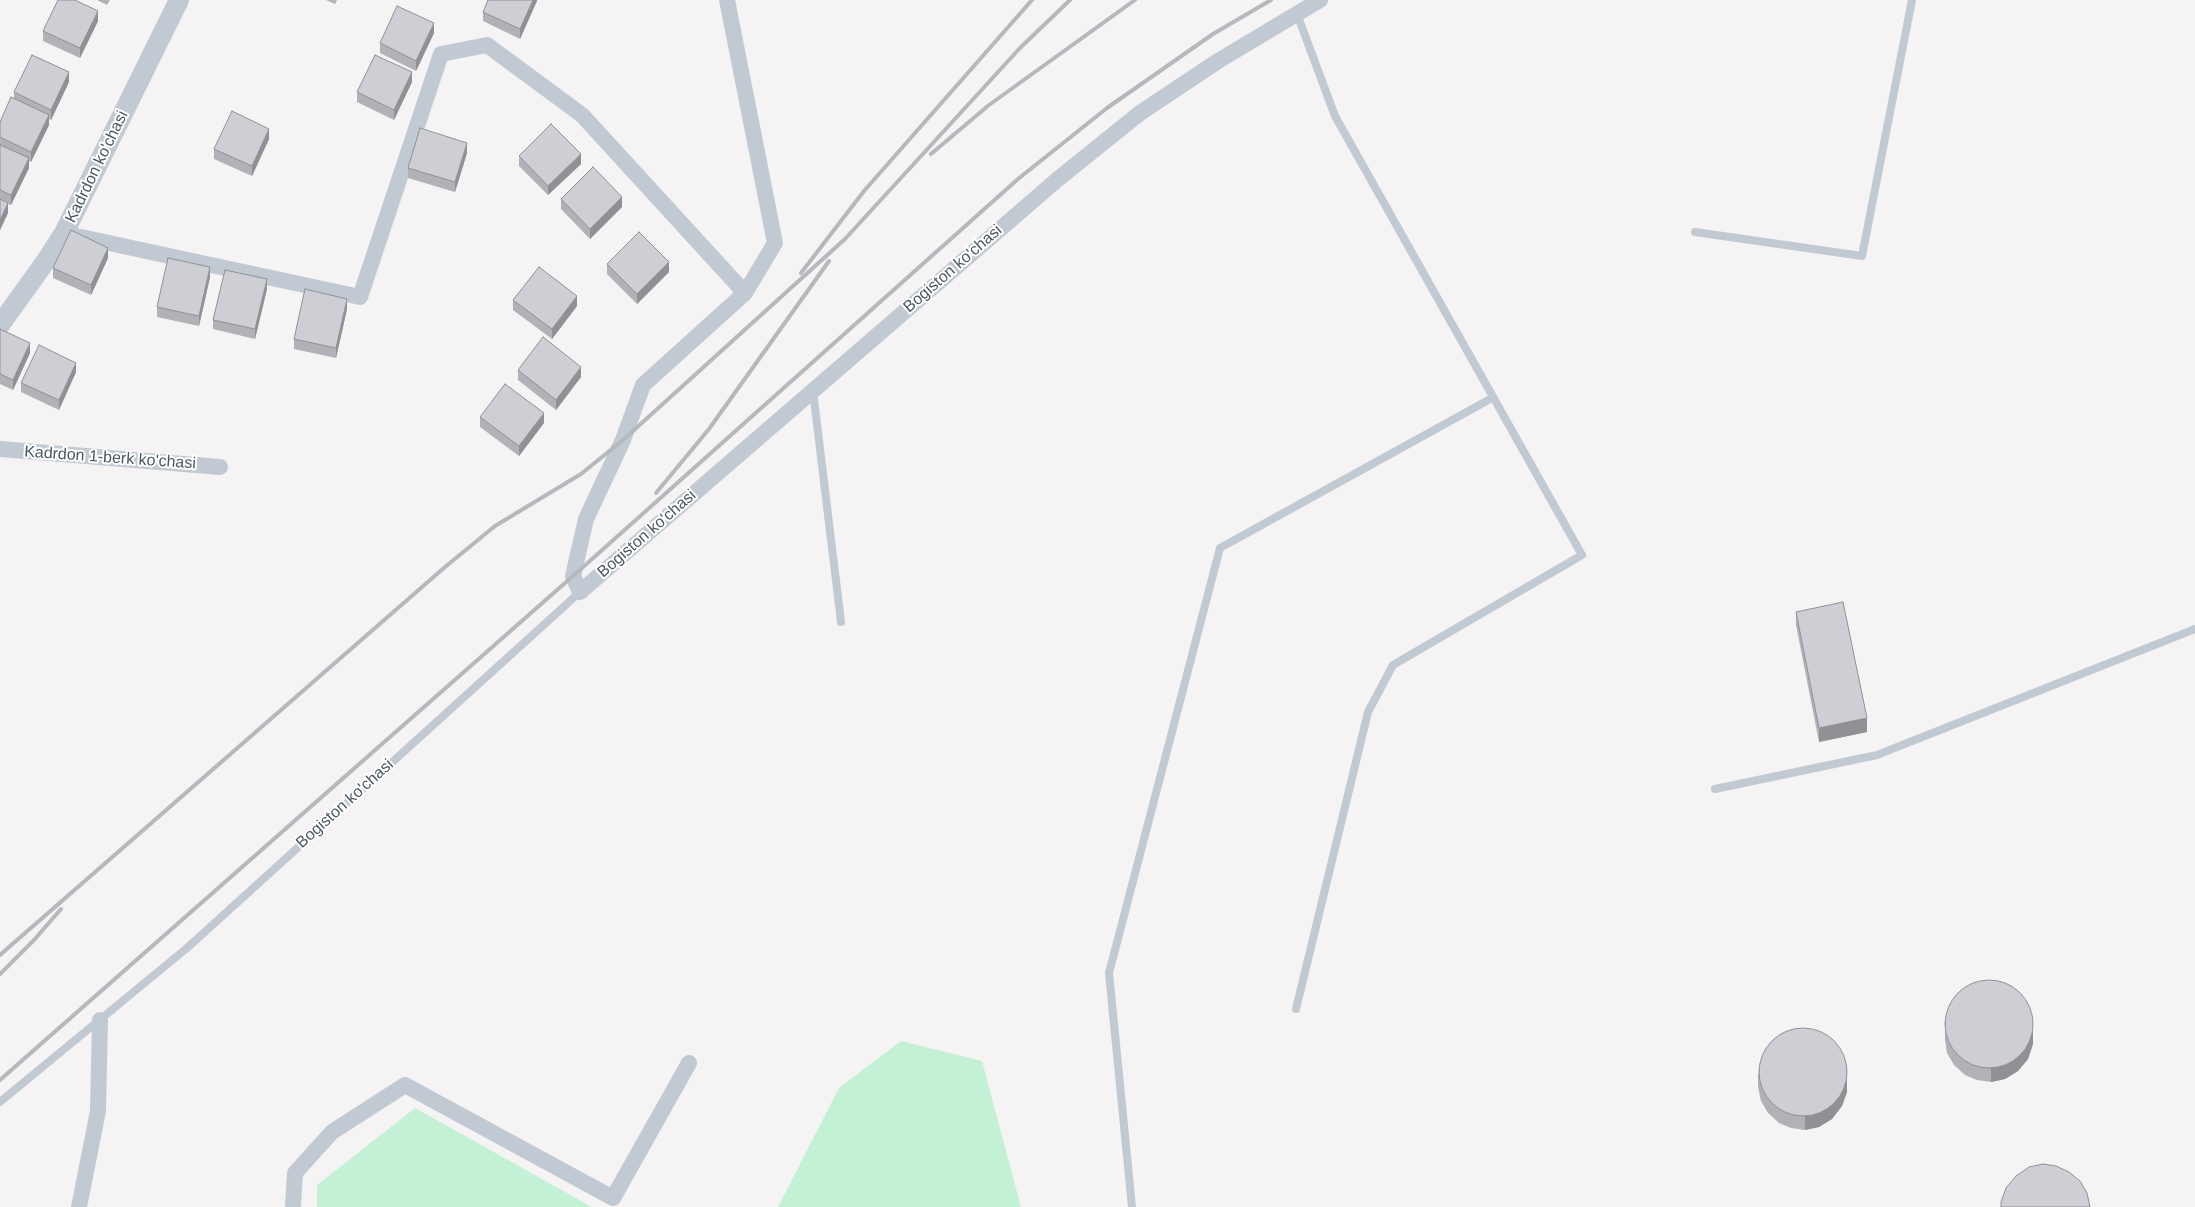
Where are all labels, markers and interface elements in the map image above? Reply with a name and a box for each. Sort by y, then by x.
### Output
street label: Kadrdon ko'chasi [62,108,132,226]
street label: Bogiston ko'chasi [900,221,1006,317]
street label: Kadrdon 1-berk ko'chasi [24,442,196,474]
street label: Bogiston ko'chasi [594,486,700,582]
street label: Bogiston ko'chasi [292,755,398,853]

